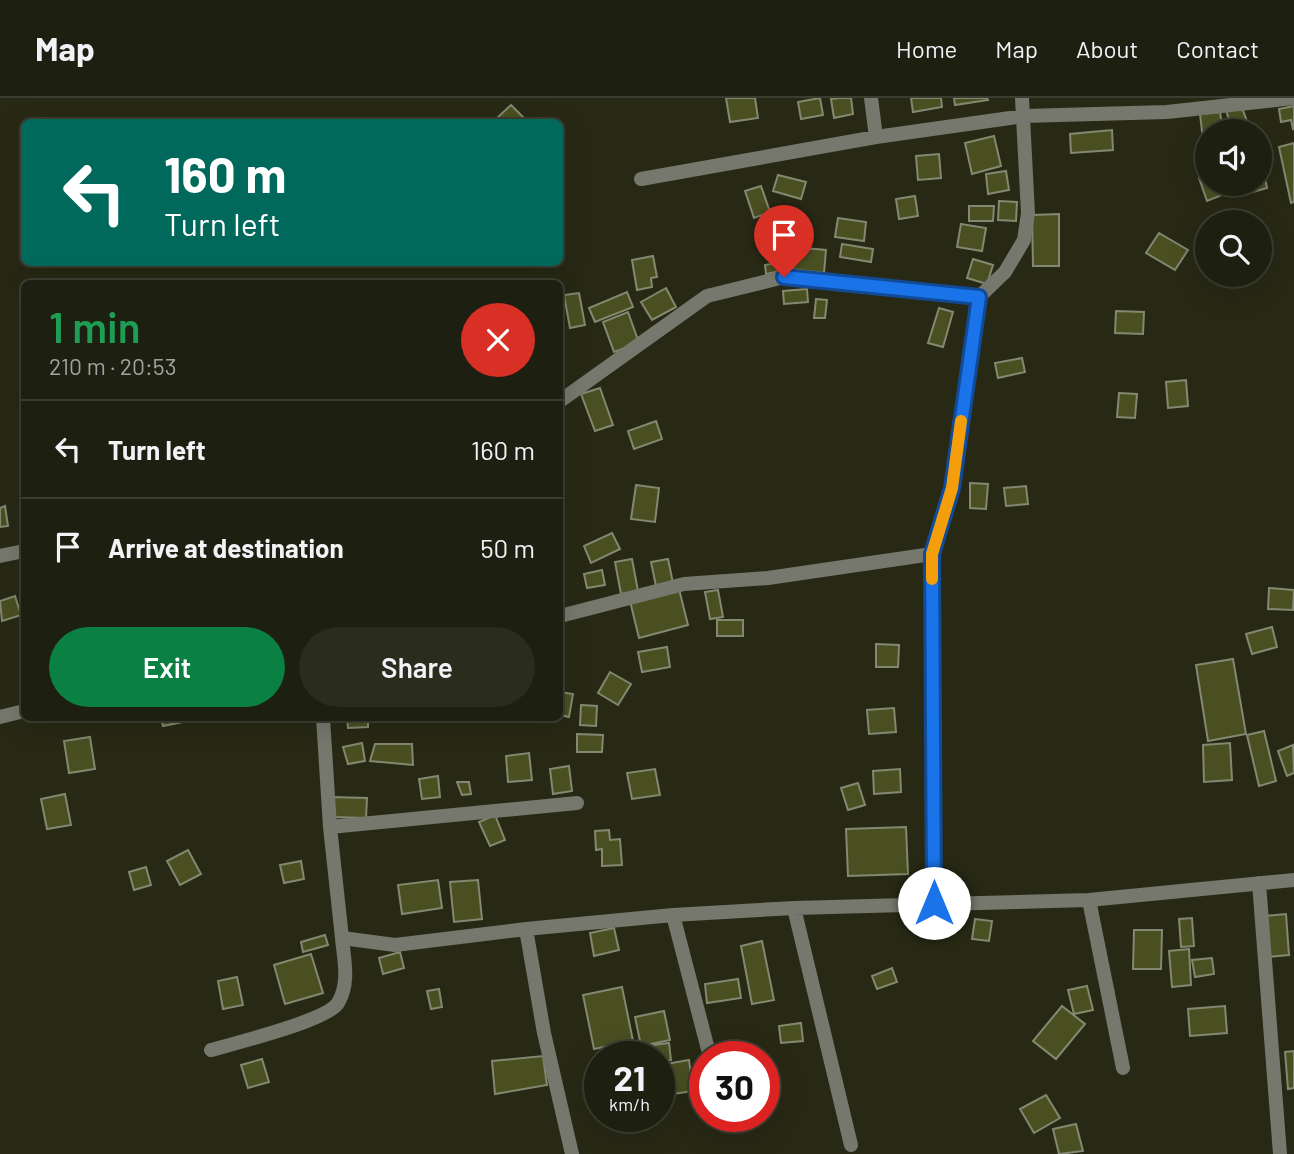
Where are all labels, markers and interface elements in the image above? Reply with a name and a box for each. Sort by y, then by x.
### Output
text: Map [35,28,95,68]
text: Home [896,34,957,63]
text: Map [995,34,1038,63]
text: About [1076,34,1138,63]
text: Contact [1176,34,1259,63]
map controls [1195,119,1272,287]
button: sound [1195,119,1272,196]
text: 160 m [164,144,286,203]
icon: left [49,147,140,238]
text: Turn left [164,204,281,242]
pin [754,205,814,277]
button: search [1195,210,1272,287]
icon: arrive [765,216,803,254]
text: 1 min [49,301,141,351]
button: close [461,303,535,377]
text: 210 m · 20:53 [49,352,177,380]
icon: left [49,430,87,468]
text: Turn left [108,434,206,465]
text: 160 m [471,434,535,465]
icon: arrive [49,528,87,566]
text: Arrive at destination [108,532,344,563]
text: 50 m [480,532,535,563]
button: Exit [49,627,285,707]
button: Share [299,627,535,707]
position arrow [897,866,971,940]
speed limit sign: 30 [689,1041,780,1132]
text: 21 [614,1056,645,1098]
text: km/h [609,1093,650,1115]

